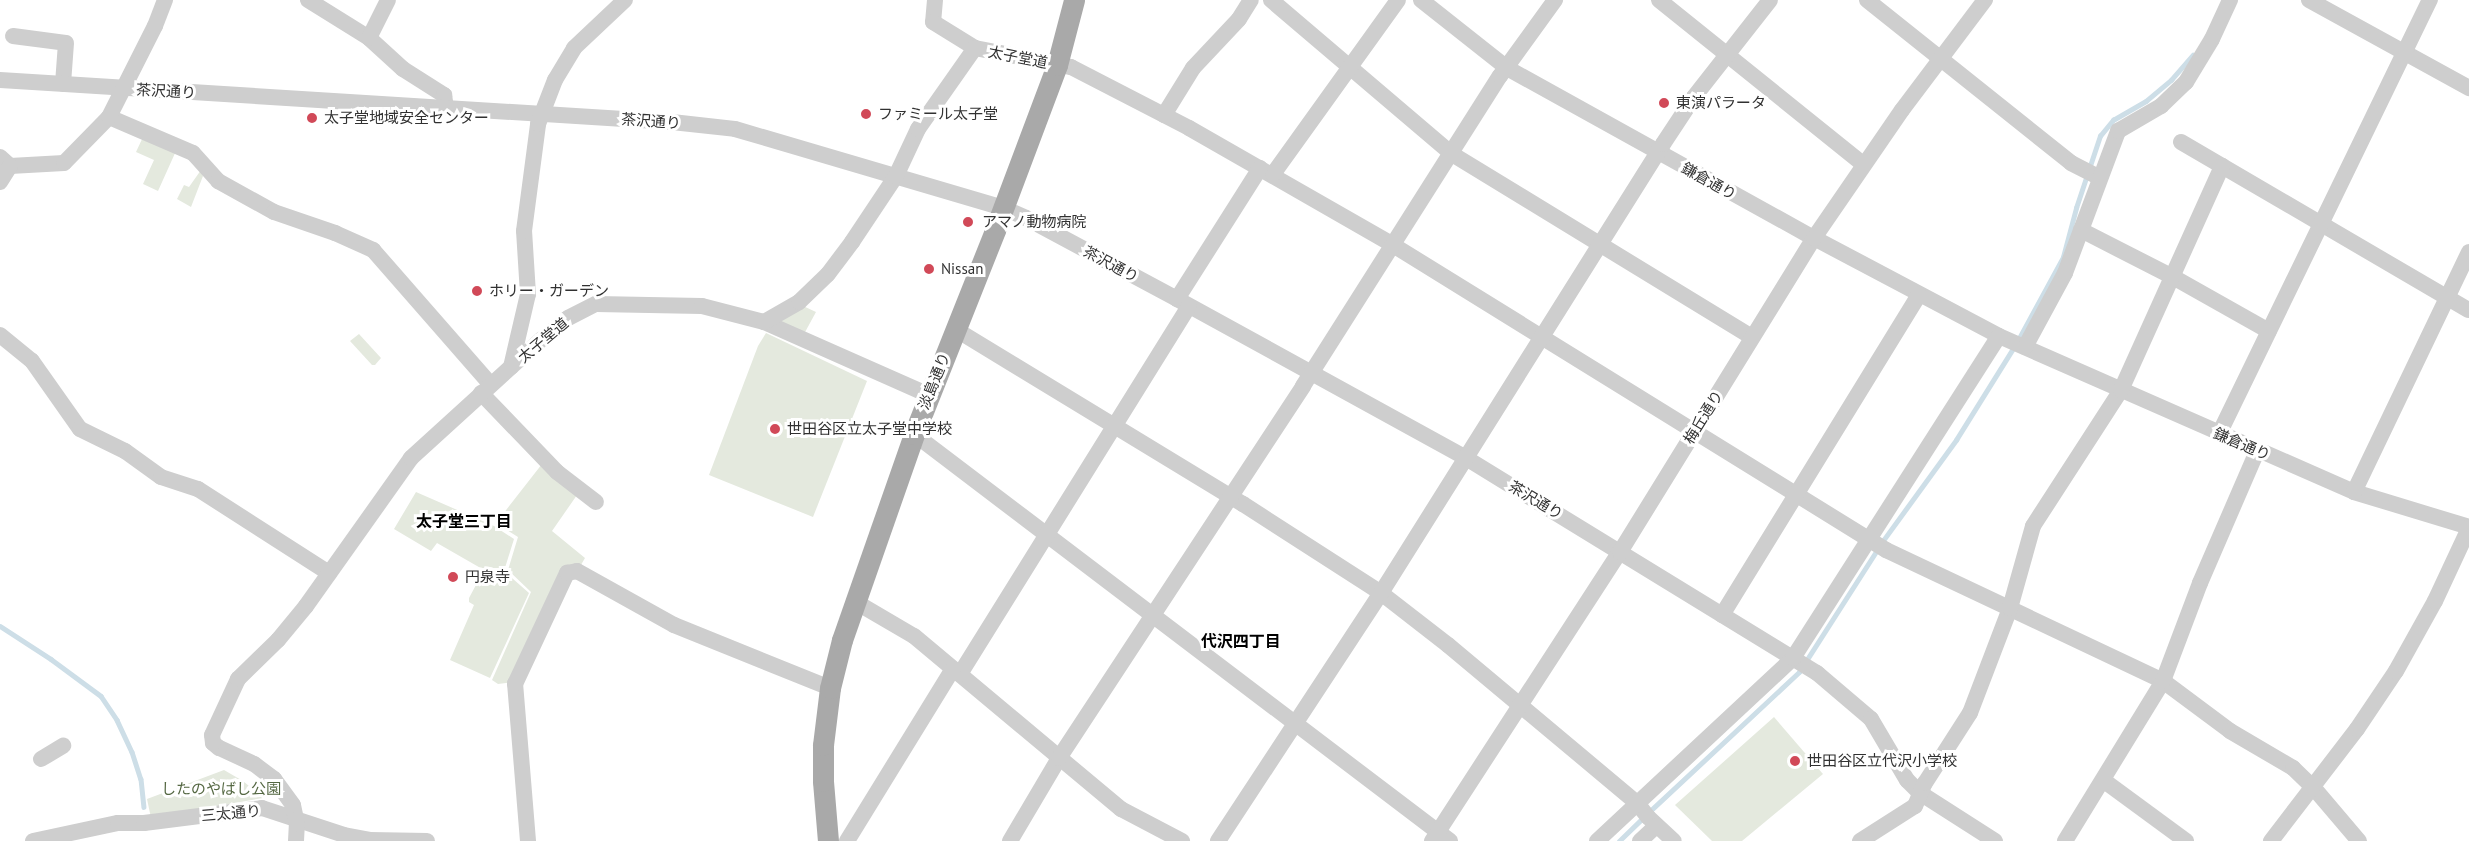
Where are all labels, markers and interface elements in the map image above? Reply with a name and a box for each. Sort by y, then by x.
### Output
street label: 太子堂道 [987,42,1049,72]
street label: 茶沢通り [136,80,196,102]
place label: 東演パラータ [1676,94,1766,112]
marker: 東演パラータ [1657,96,1671,110]
place label: ファミール太子堂 [878,105,998,123]
marker: ファミール太子堂 [859,107,873,121]
place label: 太子堂地域安全センター [324,109,489,127]
street label: 茶沢通り [620,110,682,132]
marker: 太子堂地域安全センター [305,111,319,125]
street label: 鎌倉通り [1678,159,1740,203]
marker: アマノ動物病院 [959,213,977,231]
place label: アマノ動物病院 [982,213,1087,231]
street label: 茶沢通り [1080,242,1142,286]
place label: Nissan [941,260,983,278]
marker: Nissan [922,262,936,276]
place label: ホリー・ガーデン [489,282,609,300]
marker: ホリー・ガーデン [470,284,484,298]
street label: 太子堂道 [514,314,572,366]
street label: 淡島通り [914,350,954,412]
street label: 梅丘通り [1679,387,1727,447]
place label: 世田谷区立太子堂中学校 [787,420,952,438]
marker: 世田谷区立太子堂中学校 [768,422,782,436]
street label: 鎌倉通り [2211,424,2273,464]
street label: 茶沢通り [1506,477,1566,523]
district label: 太子堂三丁目 [416,511,512,531]
place label: 円泉寺 [465,568,510,586]
marker: 円泉寺 [446,570,460,584]
district label: 代沢四丁目 [1201,631,1281,651]
place label: 世田谷区立代沢小学校 [1807,752,1957,770]
marker: 世田谷区立代沢小学校 [1788,754,1802,768]
park label: したのやばし公園 [161,780,281,798]
street label: 三太通り [200,801,262,825]

